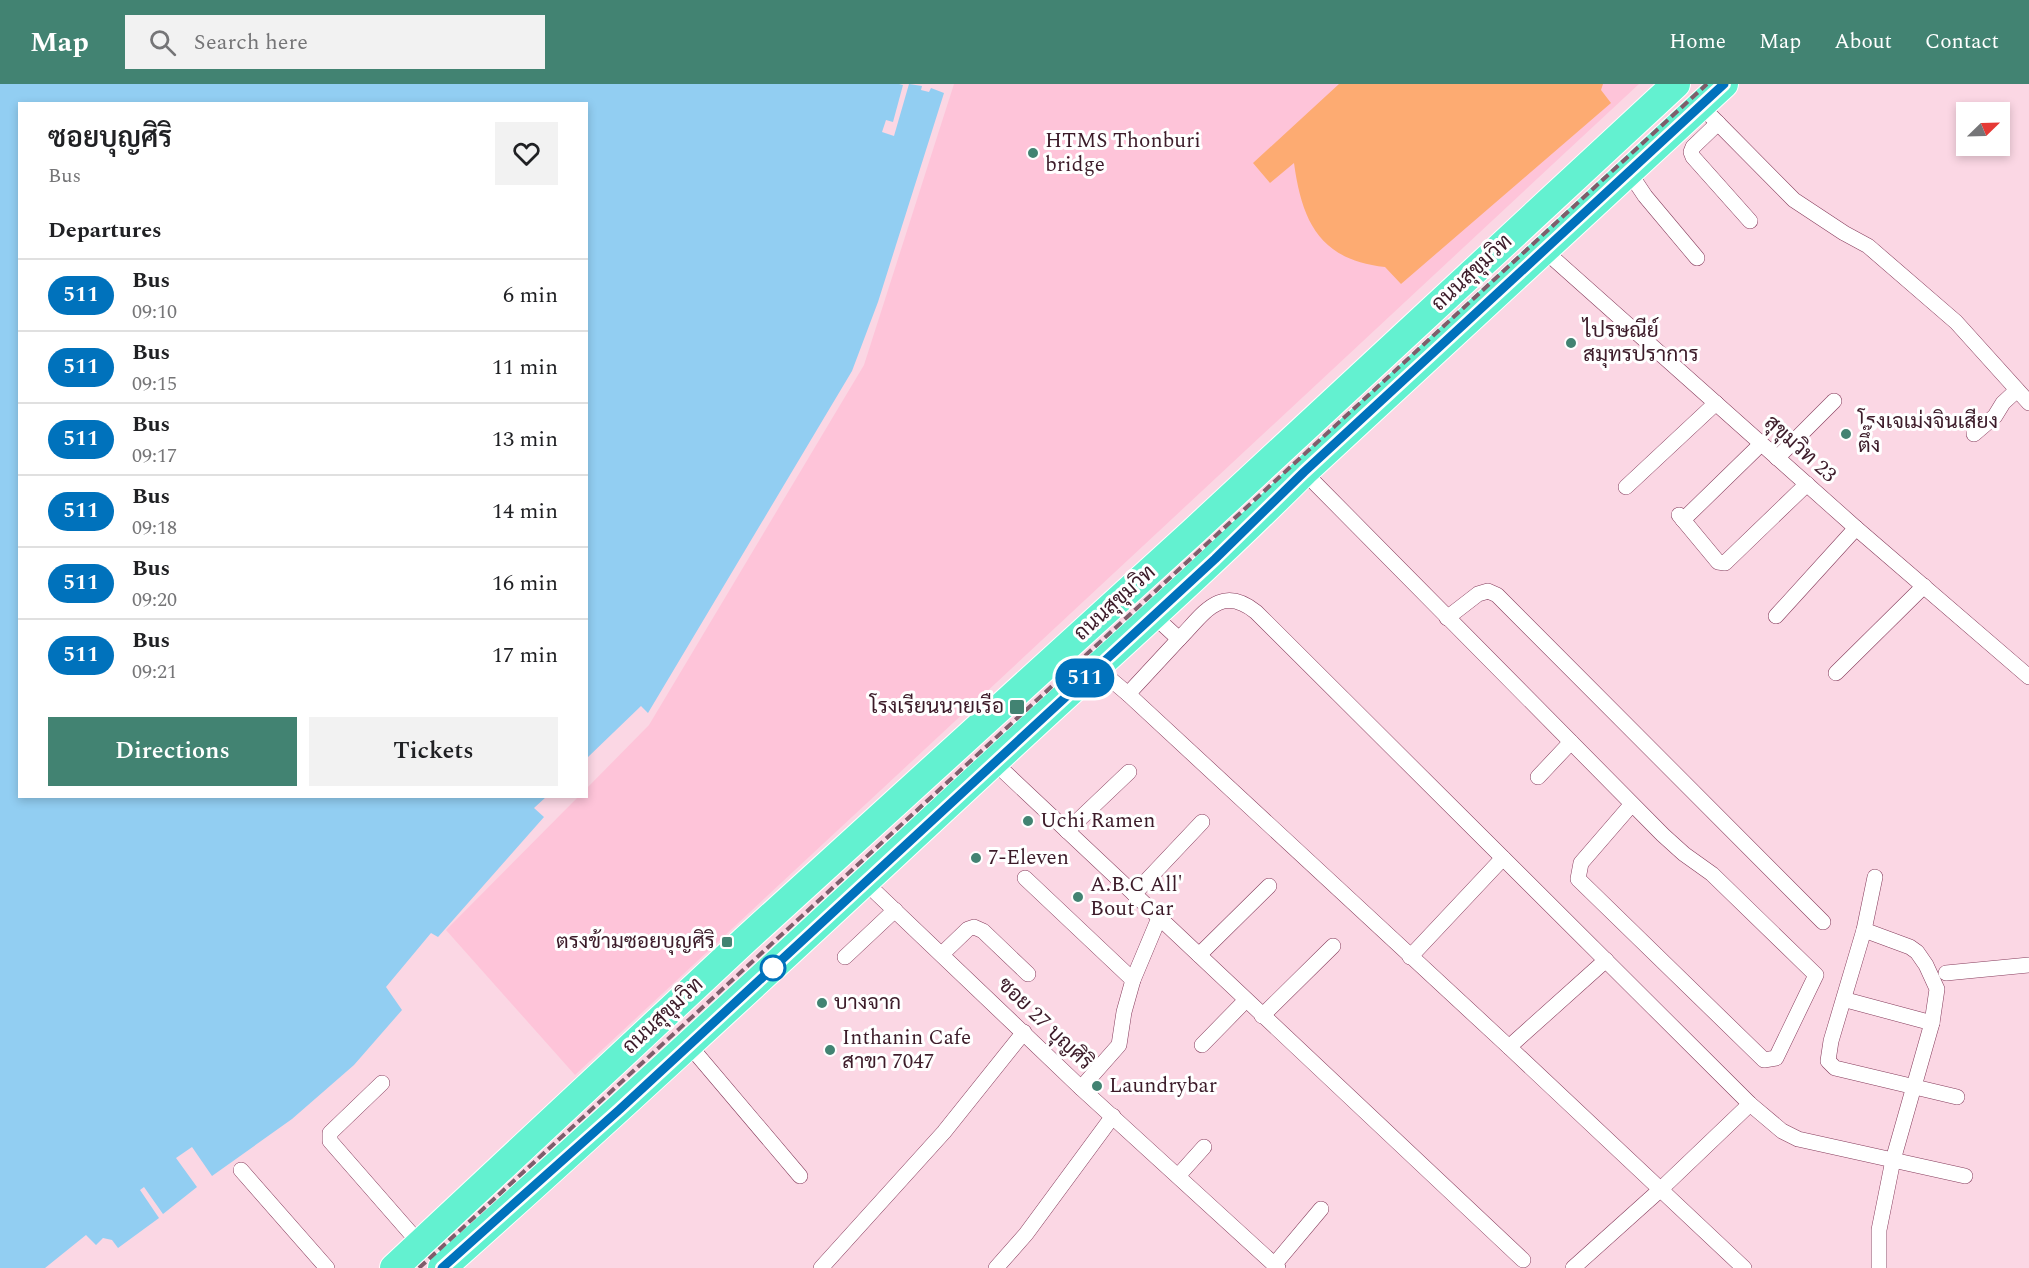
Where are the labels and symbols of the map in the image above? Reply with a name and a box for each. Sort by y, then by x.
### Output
north arrow [1956,102,2010,156]
place label: HTMS Thonburi bridge [1045,125,1201,181]
marker: HTMS Thonburi bridge [1026,146,1040,160]
street label: ถนนสุขุมวิท [1424,227,1520,319]
place label: ไปรษณีย์ สมุทรปราการ [1581,315,1699,371]
marker: ไปรษณีย์ สมุทรปราการ [1564,336,1578,350]
place label: โรงเจเม่งจินเสียง ตึ๊ง [1857,406,1998,462]
street label: สุขุมวิท 23 [1756,408,1844,491]
marker: โรงเจเม่งจินเสียง ตึ๊ง [1839,427,1853,441]
street label: ถนนสุขุมวิท [1067,557,1163,649]
line badge: 511 [1050,658,1120,698]
place label: โรงเรียนนายเรือ [869,691,1004,723]
marker: โรงเรียนนายเรือ [1008,698,1026,716]
place label: Uchi Ramen [1040,805,1155,837]
marker: Uchi Ramen [1021,814,1035,828]
place label: 7-Eleven [988,842,1069,874]
marker: 7-Eleven [969,851,983,865]
place label: A.B.C All' Bout Car [1090,869,1183,925]
marker: A.B.C All' Bout Car [1071,890,1085,904]
place label: ตรงข้ามซอยบุญศิริ [556,926,715,958]
marker: ตรงข้ามซอยบุญศิริ [720,935,734,949]
unlabelled marker [760,955,786,981]
street label: ถนนสุขุมวิท [615,970,711,1062]
street label: ซอย 27 บุญศิริ [990,970,1100,1078]
place label: บางจาก [834,987,901,1019]
marker: บางจาก [815,996,829,1010]
place label: Inthanin Cafe สาขา 7047 [842,1022,971,1078]
marker: Inthanin Cafe สาขา 7047 [823,1043,837,1057]
place label: Laundrybar [1109,1070,1217,1102]
marker: Laundrybar [1090,1079,1104,1093]

